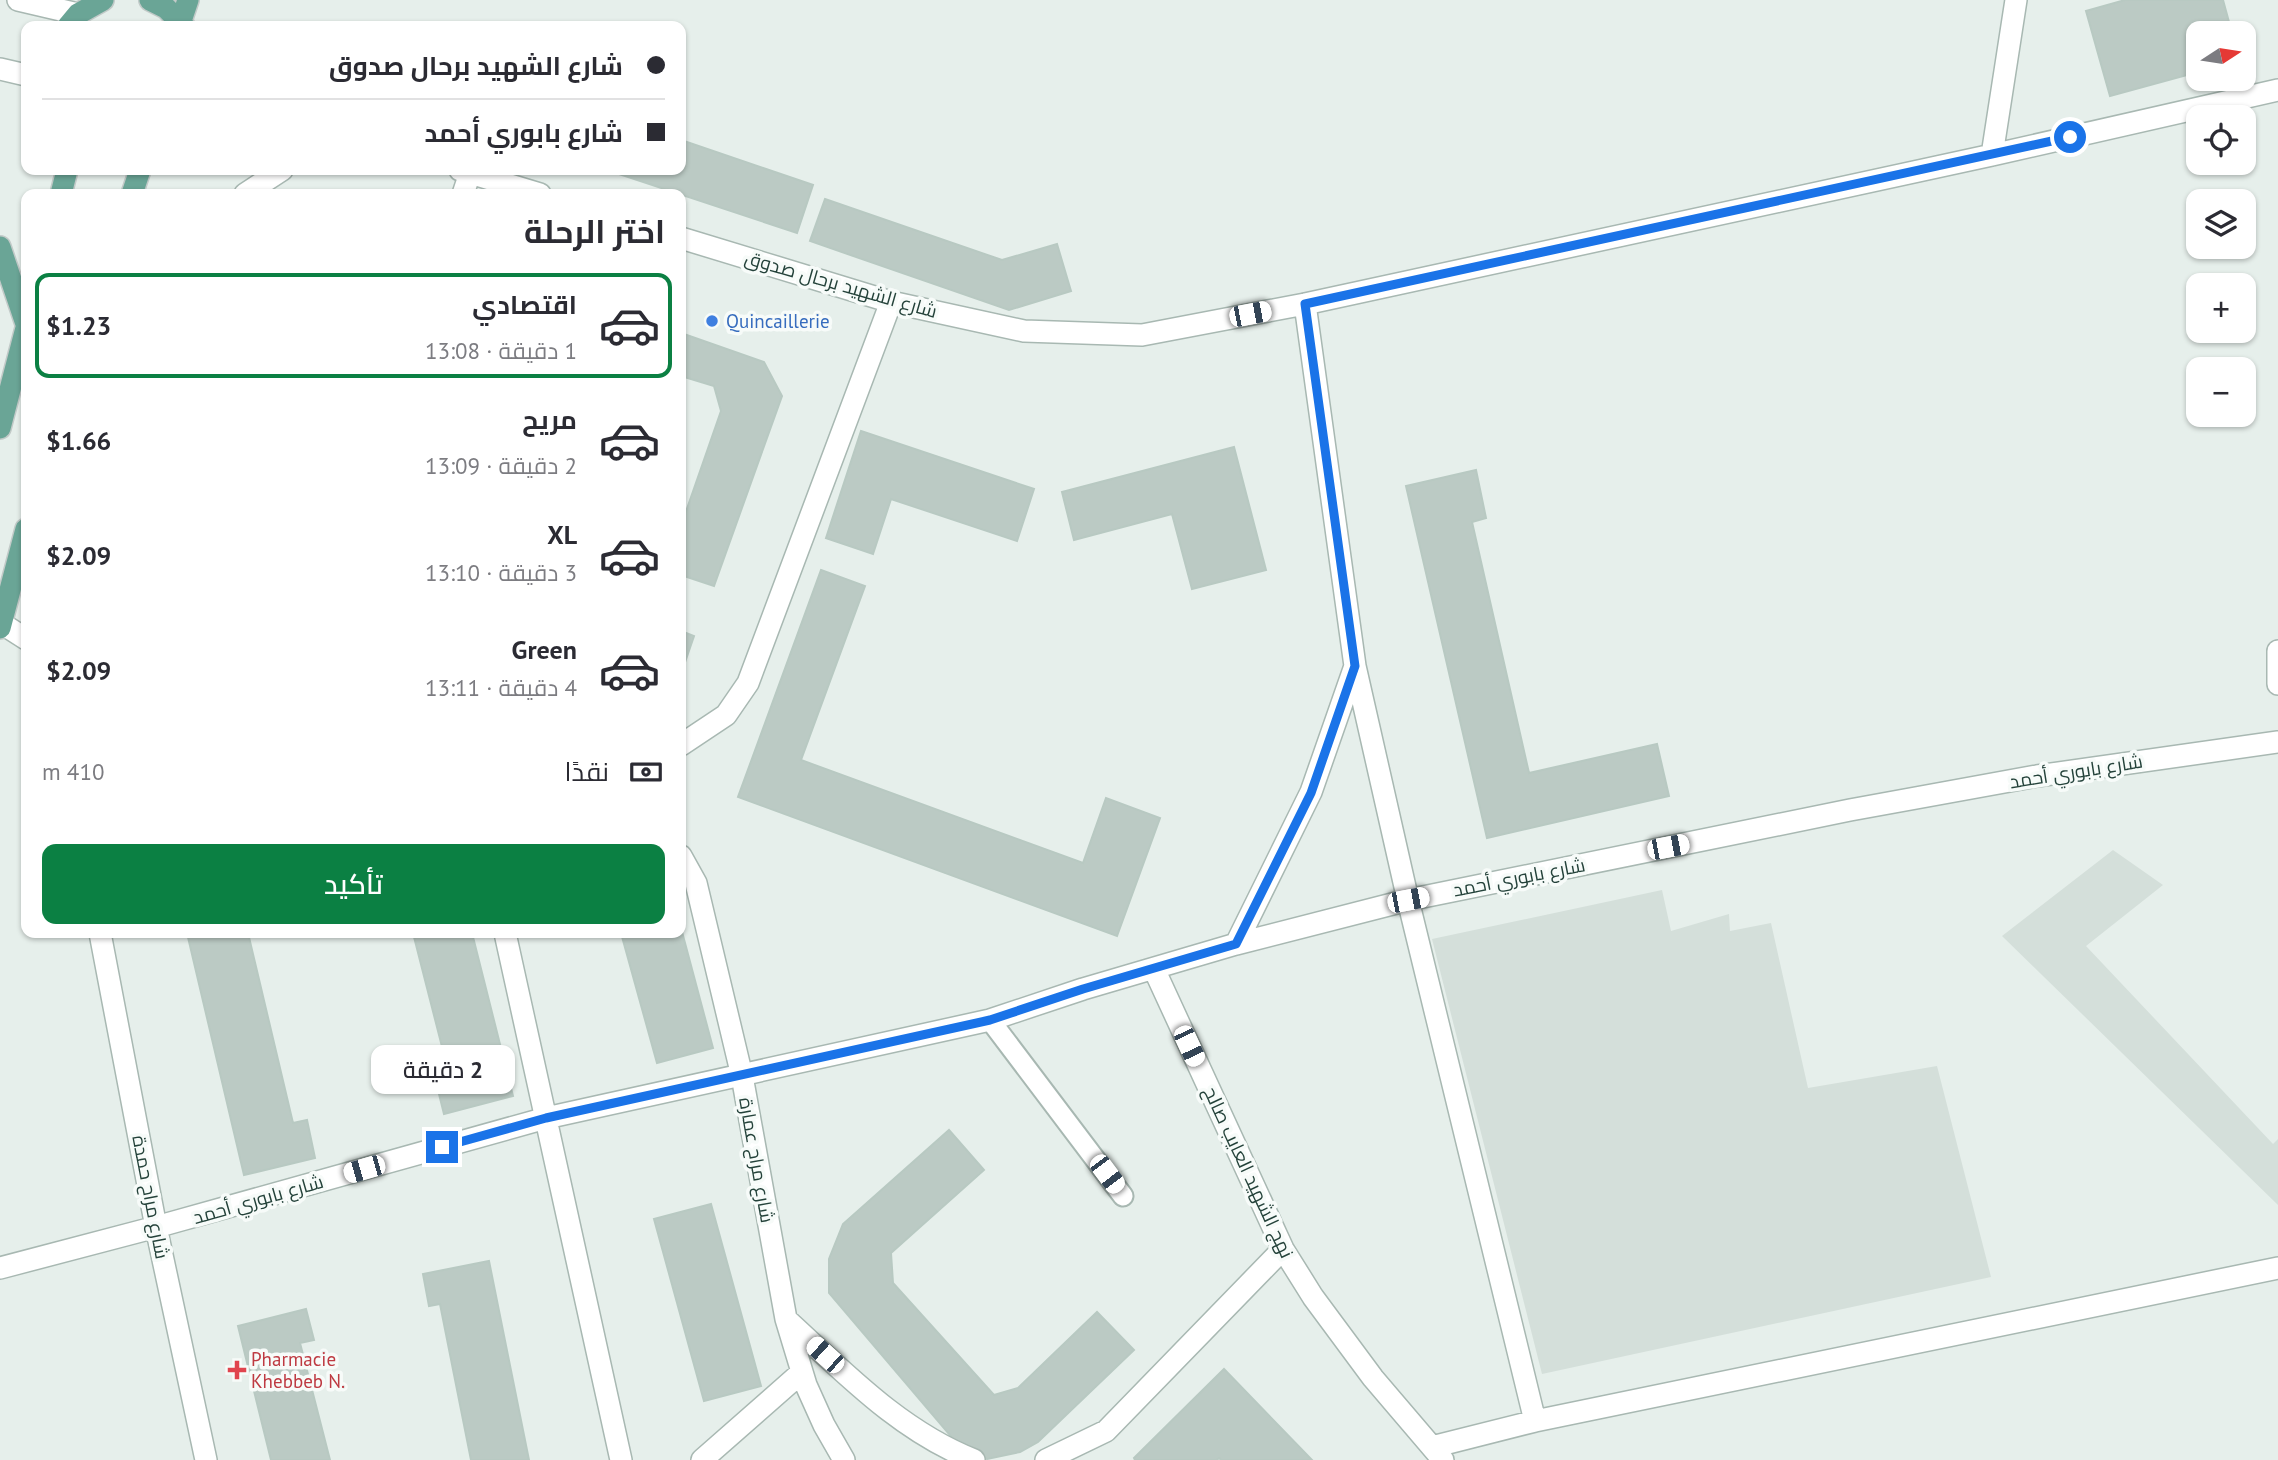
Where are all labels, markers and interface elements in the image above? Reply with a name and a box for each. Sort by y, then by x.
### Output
north arrow [2186,21,2256,91]
map controls [2186,21,2256,427]
text: شارع الشهيد برحال صدوق [329,49,623,82]
button: locate [2186,105,2256,175]
text: شارع بابوري أحمد [424,116,623,149]
route start [2054,121,2086,153]
button: layers [2186,189,2256,259]
text: اختر الرحلة [524,210,665,252]
street label: شارع الشهيد برحال صدوق [741,245,940,325]
button: + [2186,273,2256,343]
text: اقتصادي [472,288,577,321]
icon: car [598,294,661,357]
car [1228,300,1273,328]
text: $1.23 [46,309,111,342]
place label: Quincaillerie [726,309,830,333]
marker: Quincaillerie [704,313,720,329]
text: 1 دقيقة · 13:08 [425,336,577,365]
button: − [2186,357,2256,427]
text: مريح [522,403,577,436]
icon: car [598,409,661,472]
text: $1.66 [46,424,111,457]
text: 2 دقيقة · 13:09 [425,451,577,480]
text: XL [547,518,577,551]
icon: car [598,524,661,587]
text: $2.09 [46,539,111,572]
text: 3 دقيقة · 13:10 [425,558,577,587]
text: Green [512,633,577,666]
icon: car [598,639,661,702]
text: $2.09 [46,654,111,687]
text: 4 دقيقة · 13:11 [425,673,577,702]
street label: شارع بابوري أحمد [2008,749,2145,796]
icon: cash [627,753,665,791]
text: نقدًا [565,755,609,788]
text: 410 m [42,757,104,786]
car [1646,833,1691,861]
button: تأكيد [42,844,665,924]
street label: شارع بابوري أحمد [1451,852,1588,905]
car [1386,886,1431,914]
car [1171,1023,1208,1069]
callout: 2 دقيقة [370,1046,514,1094]
text: 2 دقيقة [403,1055,483,1084]
street label: نهج الشهيد العايب صالح [1197,1082,1299,1263]
street label: شارع مراح عمارة [732,1096,780,1225]
route end [426,1131,458,1163]
street label: شارع مراح حمدة [125,1133,175,1261]
car [1086,1151,1129,1197]
car [341,1153,388,1185]
street label: شارع بابوري أحمد [190,1169,327,1232]
car [803,1333,848,1377]
place label: Pharmacie Khebbeb N. [251,1347,345,1393]
marker: Pharmacie Khebbeb N. [229,1362,245,1378]

